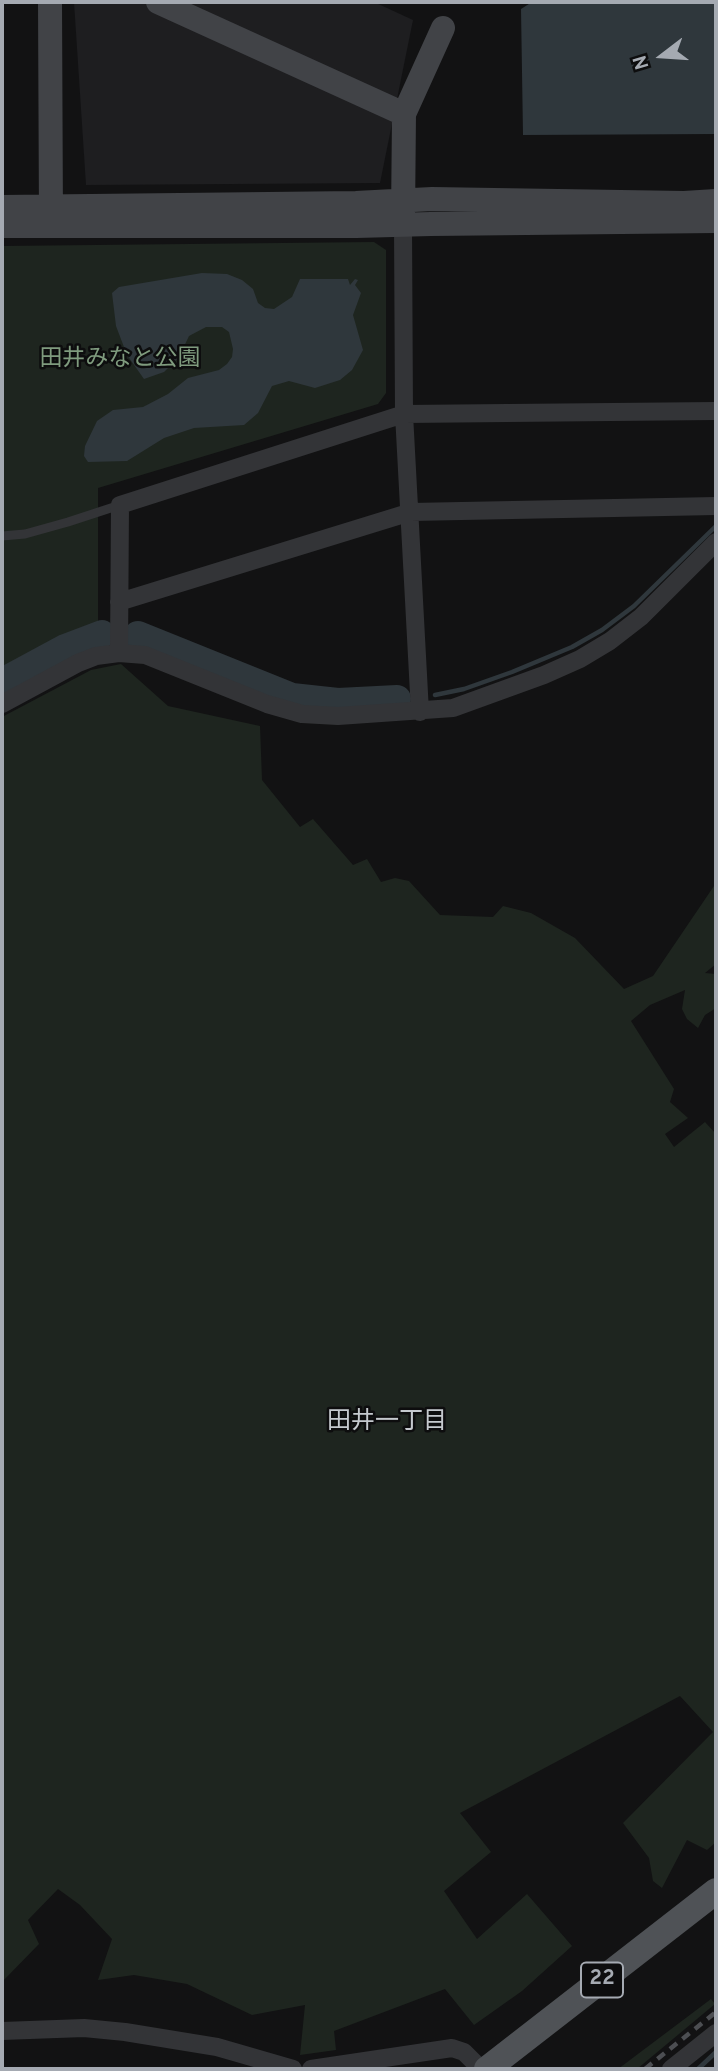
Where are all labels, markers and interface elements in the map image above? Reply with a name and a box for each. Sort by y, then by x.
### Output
north arrow [627,21,697,91]
text: N [628,52,655,72]
park label: 田井みなと公園 [40,346,200,374]
district label: 田井一丁目 [327,1409,447,1437]
road number: 22 [581,1962,623,1997]

